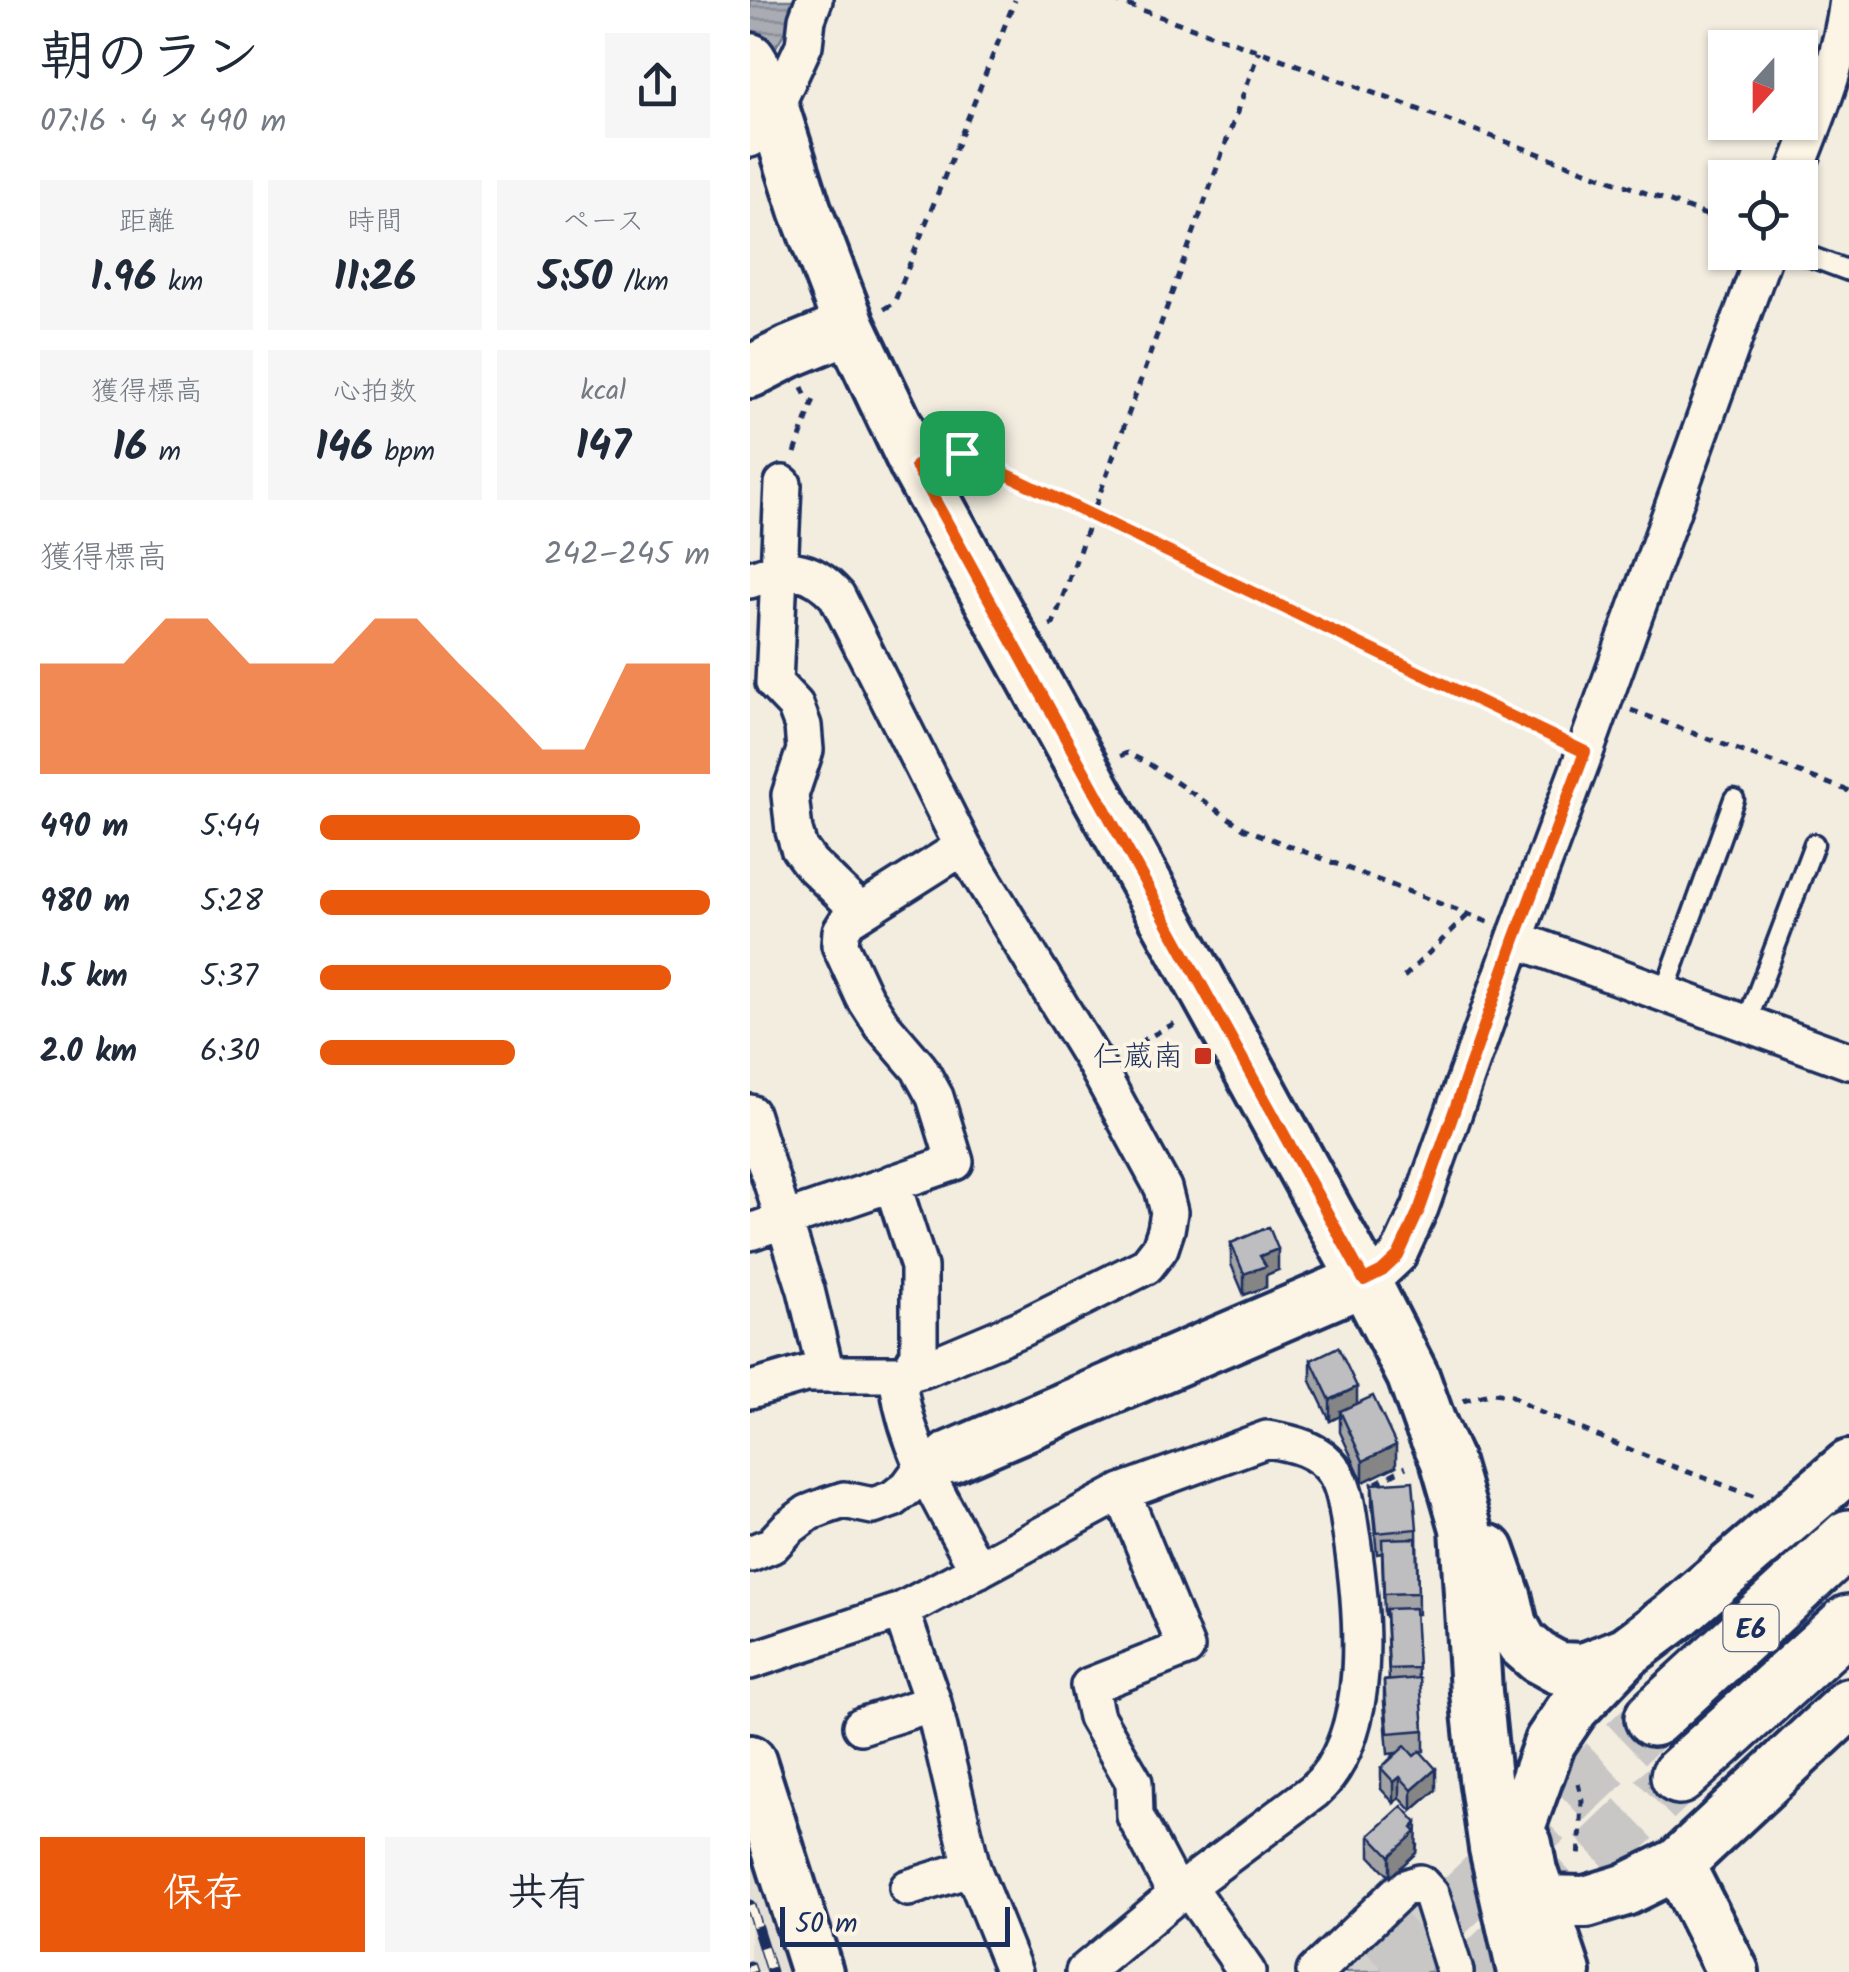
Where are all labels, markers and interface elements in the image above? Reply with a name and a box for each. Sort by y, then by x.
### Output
text: 朝のラン [40,16,260,103]
north arrow [1708,30,1818,140]
map controls [1708,30,1818,270]
button: share [605,33,710,138]
text: 07:16 · 4 × 490 m [40,97,286,148]
button: locate [1708,160,1818,270]
text: 距離 [119,200,175,245]
text: 時間 [347,200,403,245]
text: ペース [562,200,644,245]
text: 1.96 [90,245,157,312]
text: 11:26 [334,245,416,312]
text: 5:50 [538,245,612,312]
text: km [157,260,203,305]
text: /km [612,260,669,305]
text: kcal [581,369,626,414]
text: 獲得標高 [91,370,203,415]
text: 心拍数 [333,370,417,415]
pin [920,411,1005,496]
text: 147 [576,414,631,481]
text: 16 [112,415,148,482]
text: 146 [315,415,373,482]
icon: arrive [935,426,990,481]
text: m [148,430,181,475]
text: bpm [373,430,435,475]
text: 242–245 m [544,530,710,581]
text: 獲得標高 [40,533,168,584]
text: 490 m [40,802,129,853]
text: 5:44 [200,802,260,853]
text: 980 m [40,877,130,928]
text: 5:28 [200,877,263,928]
text: 1.5 km [40,952,128,1003]
text: 5:37 [200,952,258,1003]
text: 2.0 km [40,1027,137,1078]
text: 6:30 [200,1027,260,1078]
place label: 仁蔵南 [1093,1034,1183,1082]
marker: 仁蔵南 [1192,1045,1214,1067]
road number: E6 [1724,1605,1778,1651]
button: 保存 [40,1837,365,1952]
button: 共有 [385,1837,710,1952]
scale bar [780,1902,1010,1946]
text: 50 m [795,1902,858,1947]

